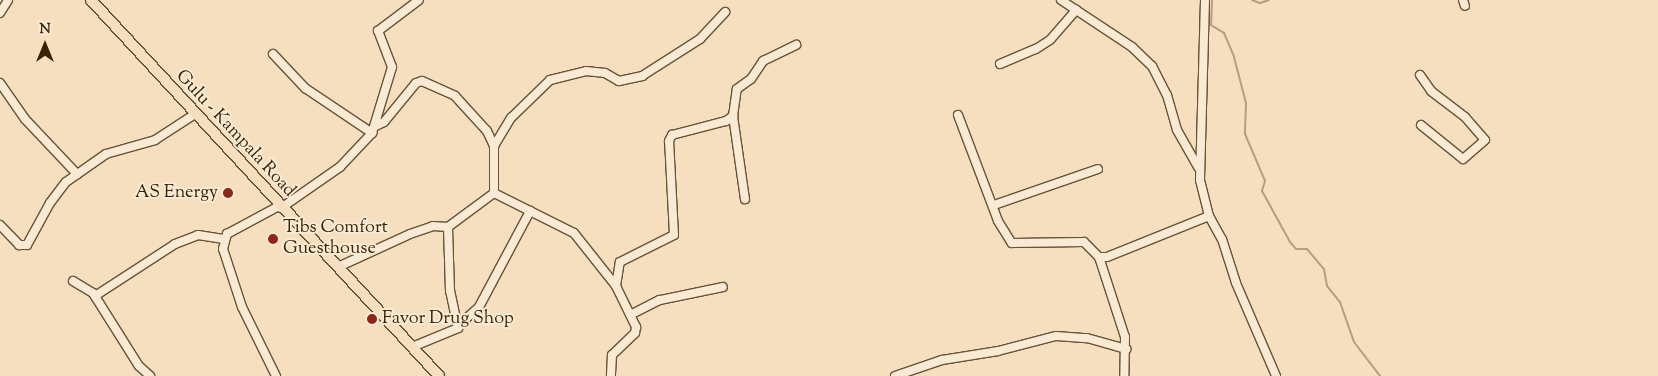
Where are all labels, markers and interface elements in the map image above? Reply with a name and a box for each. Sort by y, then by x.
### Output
north arrow [20,20,70,70]
text: N [39,20,51,40]
street label: Gulu - Kampala Road [170,66,300,202]
place label: AS Energy [135,182,218,204]
marker: AS Energy [222,187,234,199]
place label: Tibs Comfort Guesthouse [283,218,388,260]
marker: Tibs Comfort Guesthouse [267,233,279,245]
place label: Favor Drug Shop [382,308,514,330]
marker: Favor Drug Shop [366,313,378,325]

